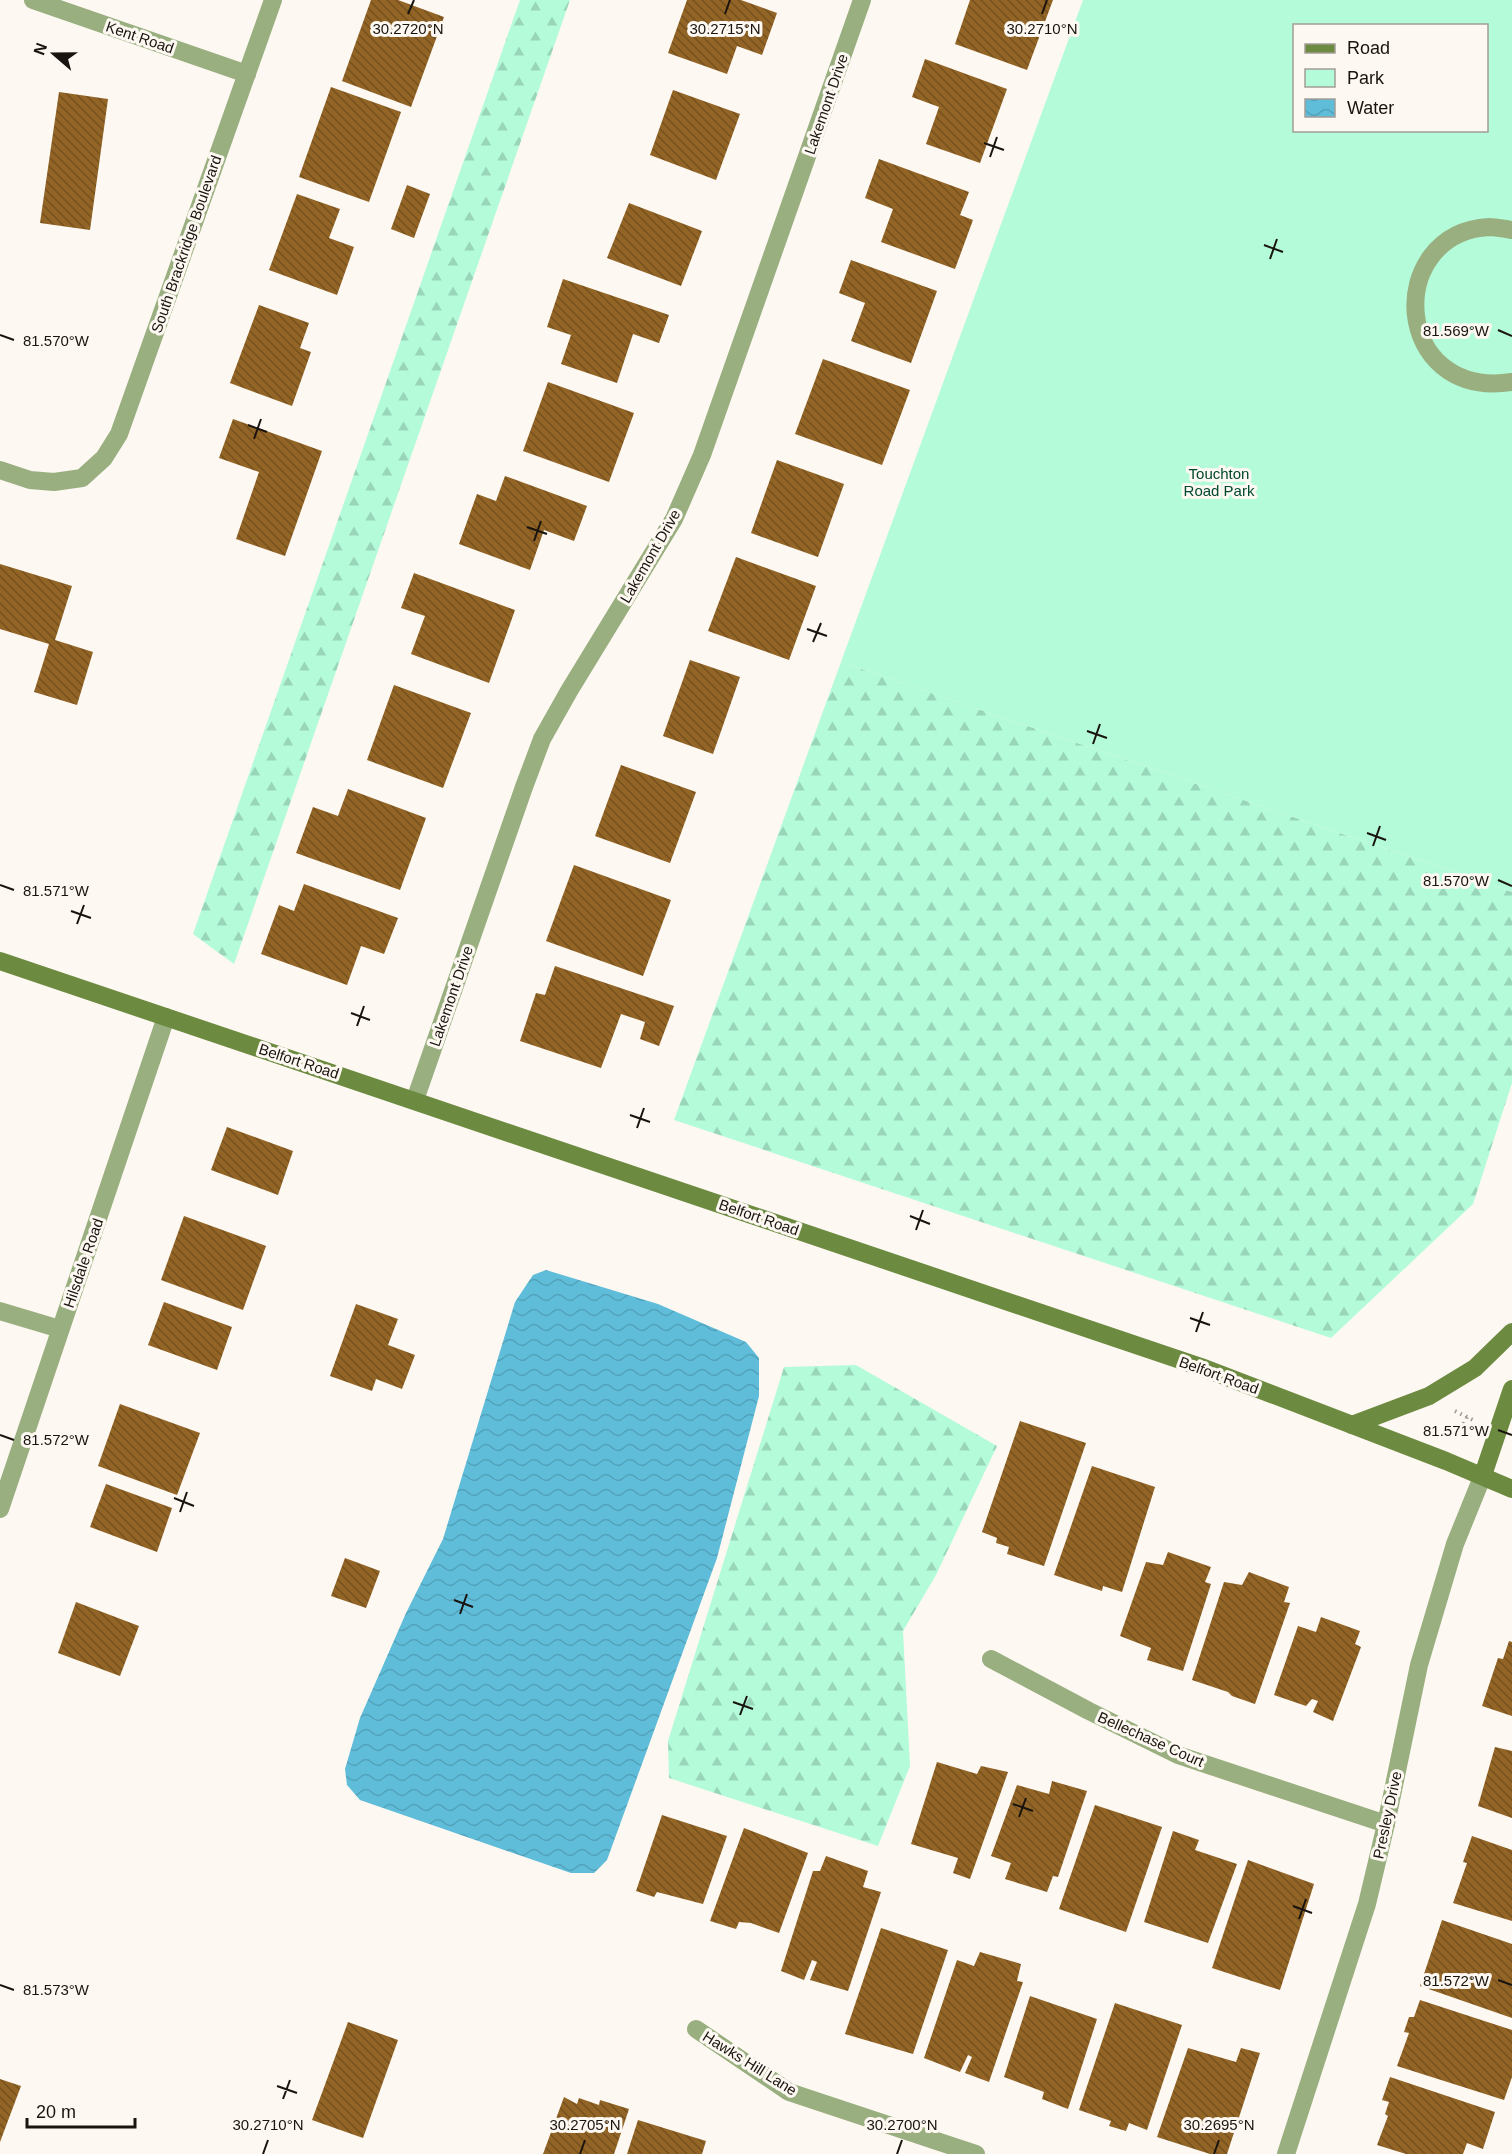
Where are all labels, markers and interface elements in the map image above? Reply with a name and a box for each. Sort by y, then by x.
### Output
street label: Kent Road [104,17,176,57]
text: 30.2720°N [372,20,444,37]
text: 30.2715°N [689,20,761,37]
text: 30.2710°N [1006,20,1078,37]
north arrow [24,24,84,84]
legend [1293,24,1488,132]
text: Road [1347,38,1390,58]
text: N [30,41,50,57]
street label: Lakemont Drive [801,52,851,156]
text: Park [1347,68,1385,88]
text: Water [1347,98,1394,118]
street label: South Brackridge Boulevard [148,153,224,335]
text: 81.569°W [1423,322,1490,339]
text: 81.570°W [23,332,90,349]
park label: Touchton Road Park [1184,465,1255,499]
street label: Lakemont Drive [616,506,684,606]
text: 81.570°W [1423,872,1490,889]
text: 81.571°W [23,882,90,899]
street label: Lakemont Drive [426,944,476,1048]
street label: Belfort Road [257,1040,341,1082]
street label: Belfort Road [717,1195,801,1239]
street label: Hilsdale Road [60,1216,106,1310]
street label: Belfort Road [1177,1353,1261,1397]
text: 81.571°W [1423,1422,1490,1439]
text: 81.572°W [23,1431,90,1448]
street label: Bellechase Court [1095,1708,1207,1770]
street label: Presley Drive [1369,1770,1405,1860]
text: 81.572°W [1423,1972,1490,1989]
text: 81.573°W [23,1981,90,1998]
street label: Hawks Hill Lane [700,2027,800,2099]
scale bar [27,2091,135,2129]
text: 20 m [36,2102,76,2122]
text: 30.2710°N [232,2116,304,2133]
text: 30.2705°N [549,2116,621,2133]
text: 30.2700°N [866,2116,938,2133]
text: 30.2695°N [1183,2116,1255,2133]

